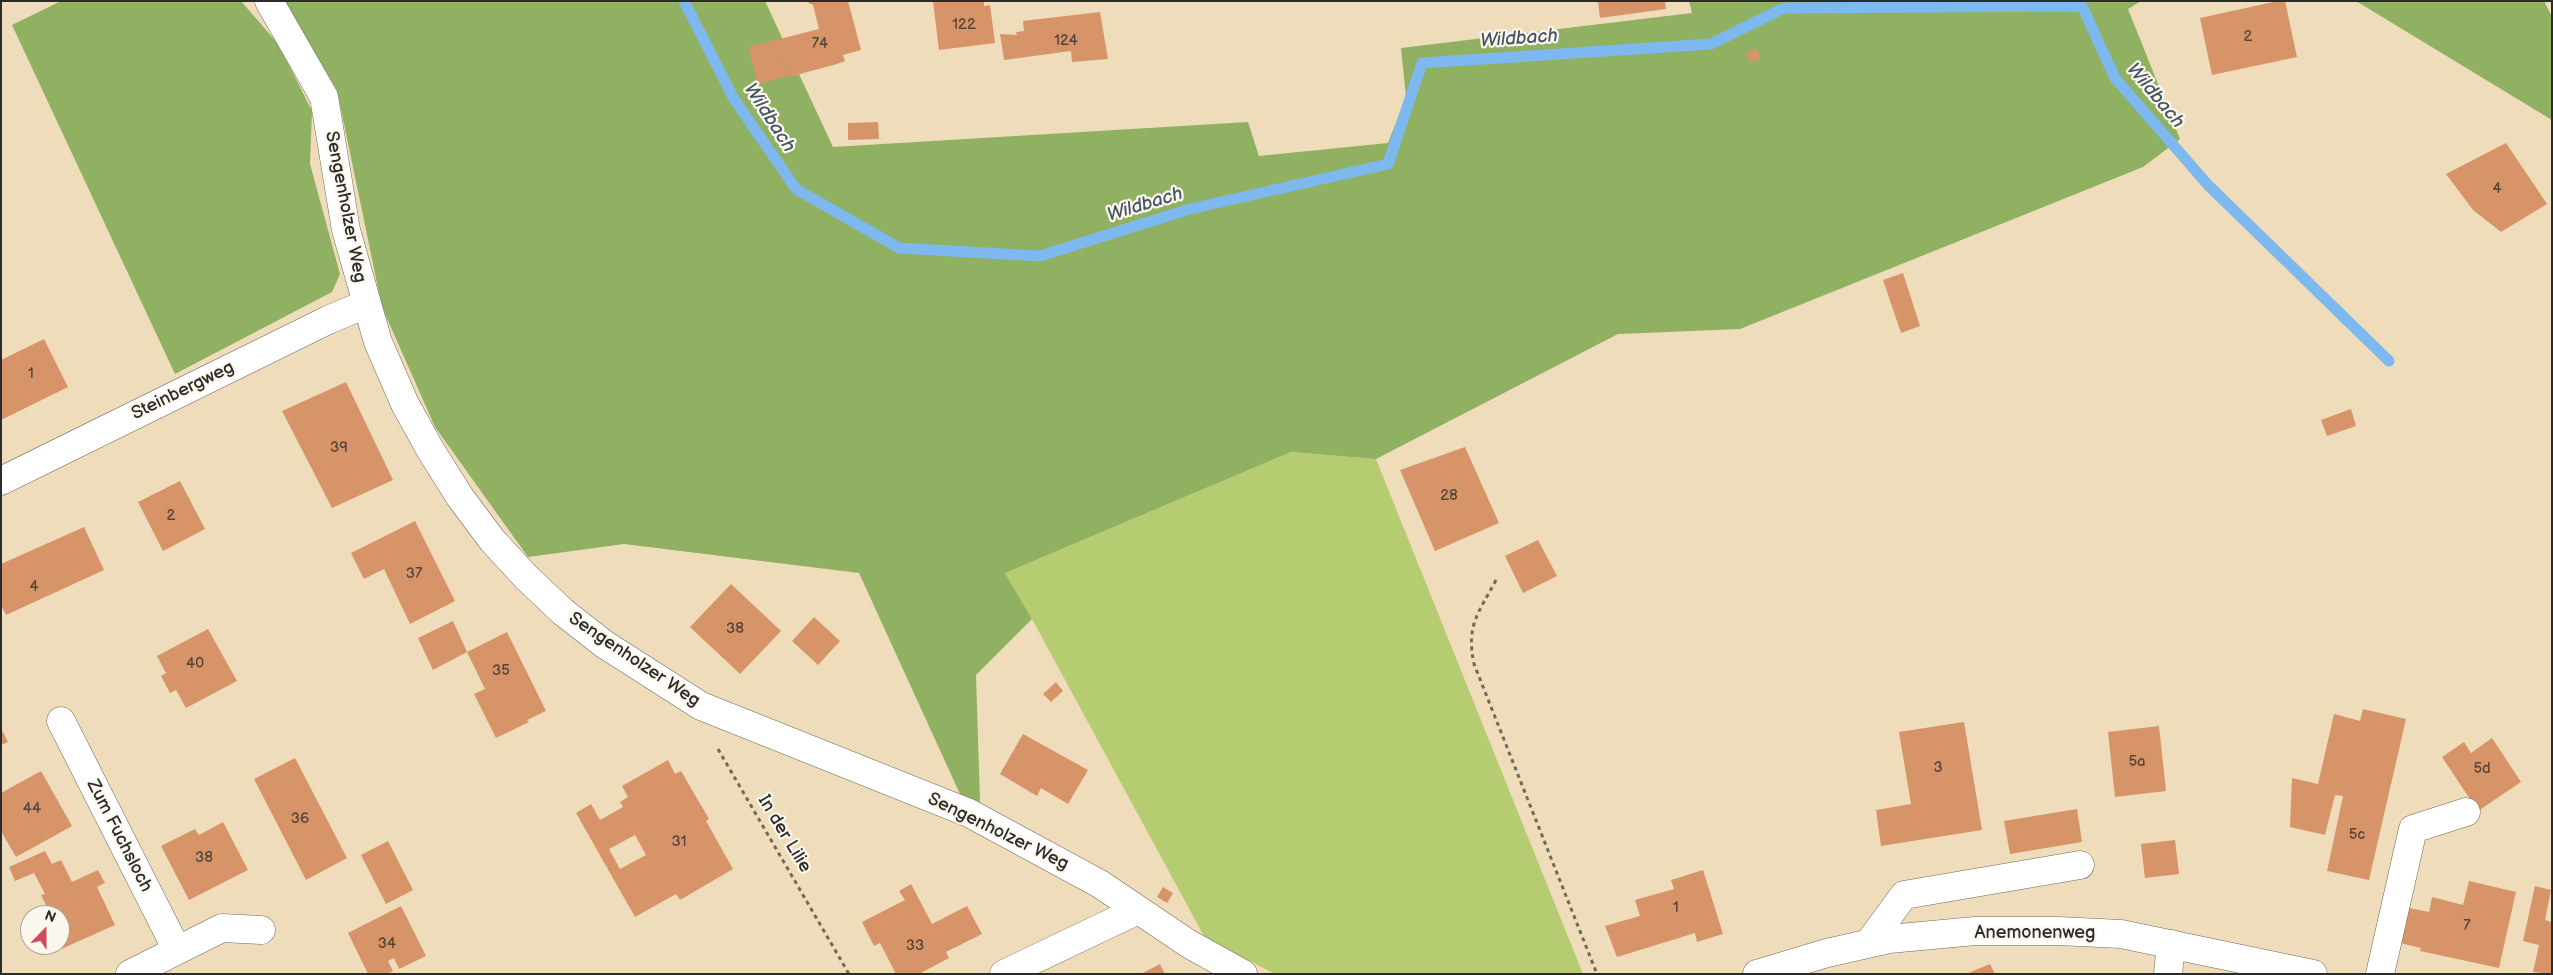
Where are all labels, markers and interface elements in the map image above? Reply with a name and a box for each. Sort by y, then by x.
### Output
house number: 122 [952,16,976,34]
water label: Wildbach [1479,25,1559,53]
house number: 2 [2244,28,2252,46]
house number: 124 [1054,32,1078,50]
house number: 74 [812,35,828,53]
water label: Wildbach [2121,59,2189,133]
water label: Wildbach [738,79,800,157]
street label: Sengenholzer Weg [320,129,370,285]
house number: 4 [2492,180,2502,198]
water label: Wildbach [1104,183,1186,227]
street label: Steinbergweg [128,357,238,425]
house number: 1 [28,365,34,383]
house number: 39 [330,439,348,457]
house number: 28 [1440,487,1458,505]
house number: 2 [167,507,175,525]
house number: 37 [406,565,422,583]
house number: 4 [29,578,39,596]
street label: Sengenholzer Weg [564,608,704,712]
house number: 38 [726,620,744,638]
house number: 40 [186,655,204,673]
house number: 35 [492,662,510,680]
house number: 5a [2128,753,2146,771]
house number: 3 [1933,759,1943,777]
house number: 5d [2473,760,2491,778]
street label: Zum Fuchsloch [81,776,157,896]
street label: Sengenholzer Weg [924,789,1072,875]
street label: In der Lilie [752,791,816,877]
house number: 44 [23,800,41,818]
house number: 36 [291,810,309,828]
house number: 5c [2349,826,2365,844]
house number: 31 [671,833,687,851]
house number: 38 [195,849,213,867]
house number: 1 [1673,899,1679,917]
north arrow [20,905,70,955]
text: N [42,907,58,926]
house number: 7 [2463,917,2471,935]
street label: Anemonenweg [1975,922,2095,944]
house number: 34 [378,935,396,953]
house number: 33 [906,937,924,955]

